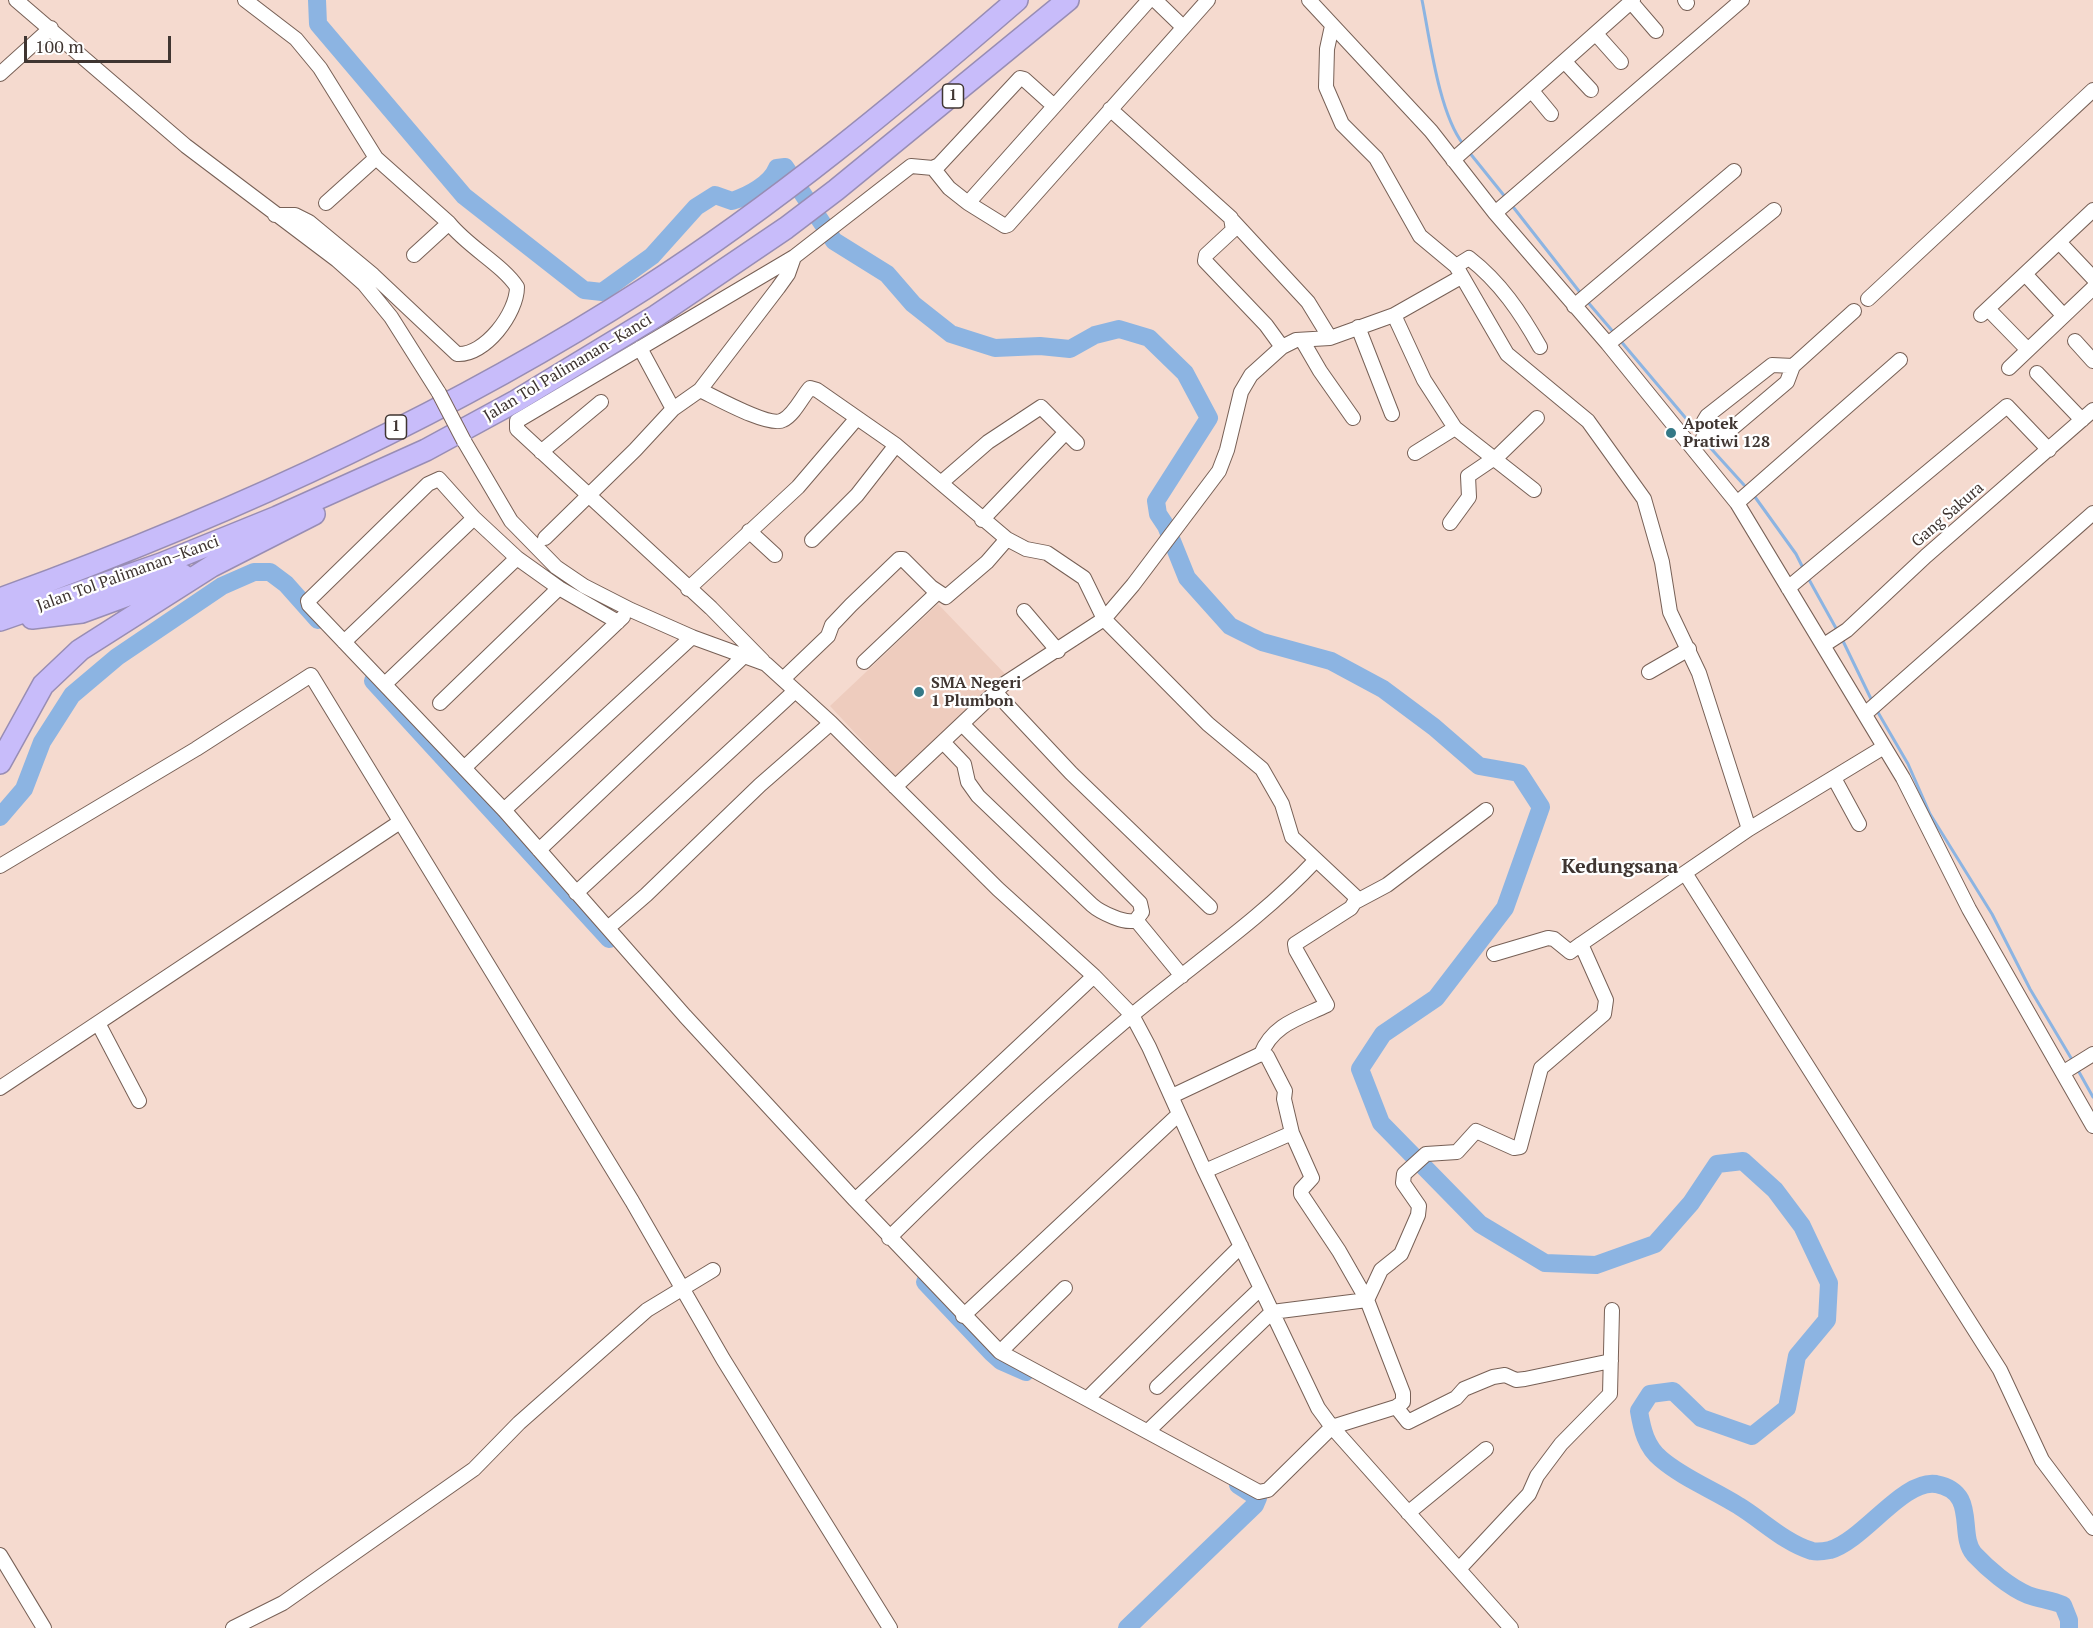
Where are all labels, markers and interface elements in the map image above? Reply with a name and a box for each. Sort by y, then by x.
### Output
scale bar [27,24,174,62]
text: 100 m [35,34,84,58]
road number: 1 [942,84,964,108]
street label: Jalan Tol Palimanan–Kanci [480,310,656,426]
place label: Apotek Pratiwi 128 [1683,414,1770,452]
road number: 1 [386,415,406,439]
marker: Apotek Pratiwi 128 [1664,426,1678,440]
street label: Gang Sakura [1908,478,1988,552]
street label: Jalan Tol Palimanan–Kanci [34,532,222,616]
place label: SMA Negeri 1 Plumbon [931,673,1021,711]
marker: SMA Negeri 1 Plumbon [912,685,926,699]
district label: Kedungsana [1562,855,1678,879]

